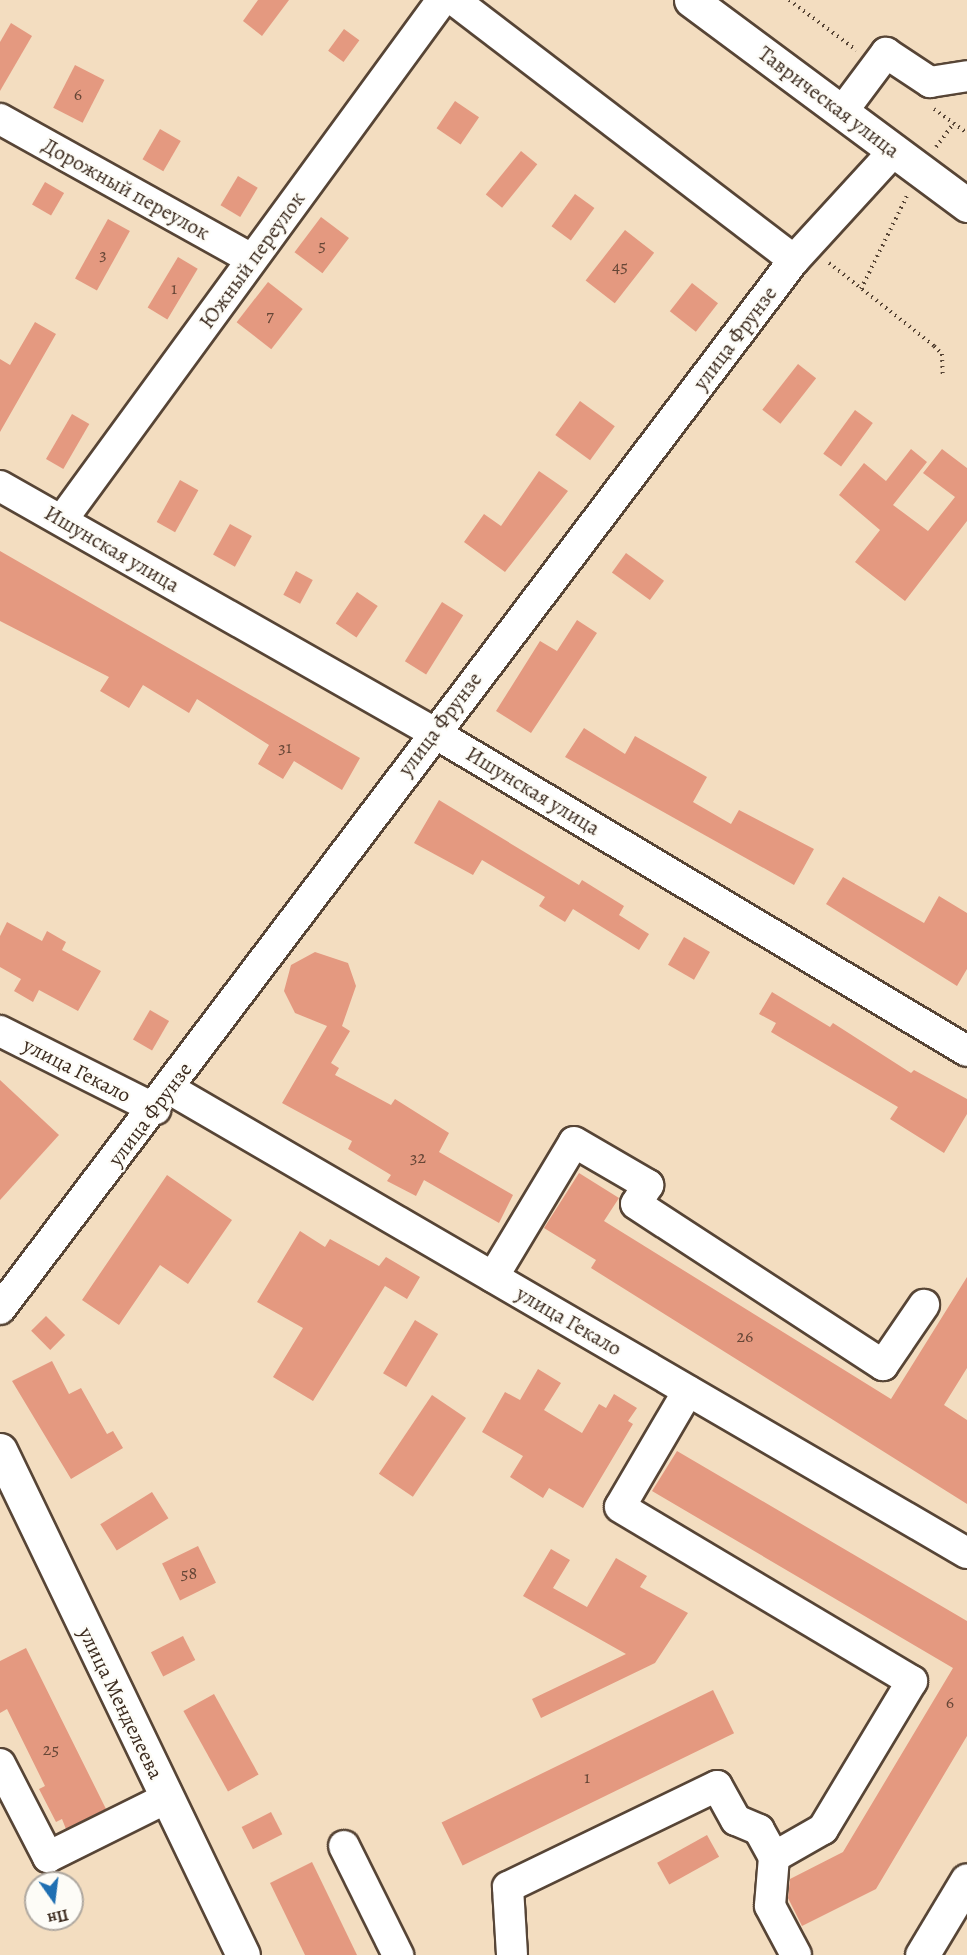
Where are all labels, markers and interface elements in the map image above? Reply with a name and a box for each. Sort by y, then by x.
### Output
street label: Таврическая улица [753,41,905,163]
house number: 6 [74,83,82,105]
street label: Дорожный переулок [38,133,214,245]
street label: Южный переулок [194,187,310,333]
house number: 5 [318,234,326,256]
house number: 3 [99,243,107,265]
house number: 45 [612,255,628,277]
house number: 1 [171,277,177,299]
street label: улица Фрунзе [688,281,782,395]
house number: 7 [266,304,274,326]
street label: Ишунская улица [40,500,184,598]
street label: улица Фрунзе [393,667,487,781]
house number: 31 [278,736,292,758]
street label: Ишунская улица [462,741,604,841]
street label: улица Гекало [19,1032,135,1108]
street label: улица Фрунзе [103,1057,197,1171]
house number: 32 [410,1146,426,1168]
street label: улица Гекало [512,1281,626,1361]
house number: 26 [737,1325,753,1347]
house number: 58 [181,1562,197,1584]
street label: улица Менделеева [73,1623,169,1783]
house number: 6 [946,1691,954,1713]
house number: 25 [43,1738,59,1760]
house number: 1 [584,1766,590,1788]
north arrow [24,1871,84,1931]
text: Пн [45,1903,71,1930]

